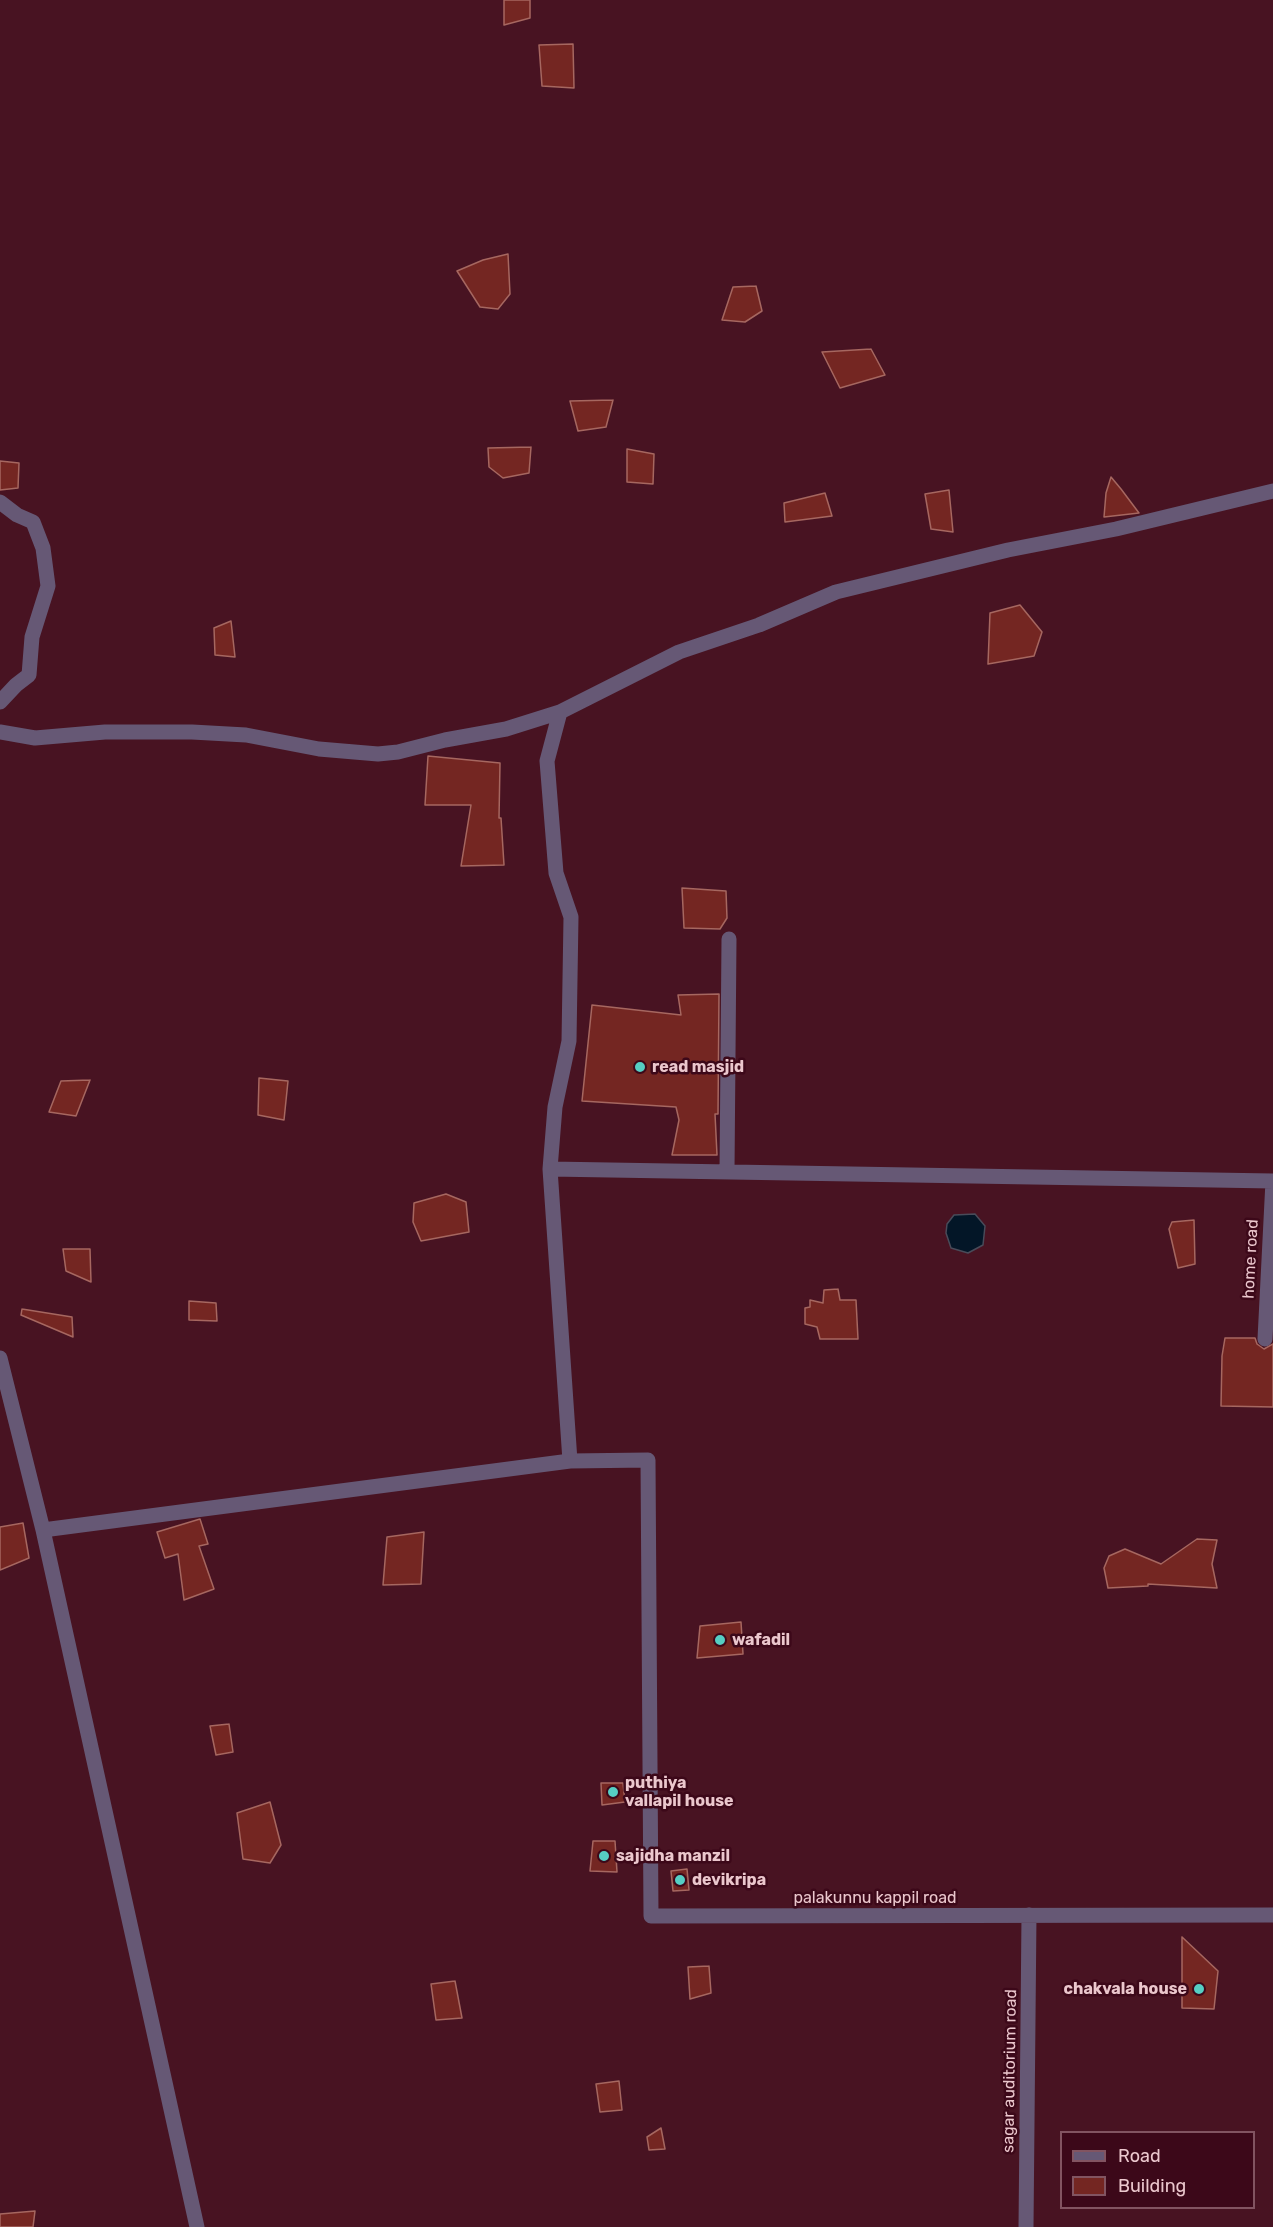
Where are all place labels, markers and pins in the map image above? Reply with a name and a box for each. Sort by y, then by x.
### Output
place label: read masjid [652,1057,744,1077]
marker: read masjid [633,1060,647,1074]
place label: wafadil [732,1630,790,1650]
marker: wafadil [713,1633,727,1647]
place label: puthiya vallapil house [625,1773,734,1811]
marker: puthiya vallapil house [606,1785,620,1799]
place label: sajidha manzil [616,1846,730,1866]
marker: sajidha manzil [597,1849,611,1863]
place label: devikripa [692,1870,766,1890]
marker: devikripa [673,1873,687,1887]
place label: chakvala house [1064,1979,1187,1999]
marker: chakvala house [1192,1982,1206,1996]

